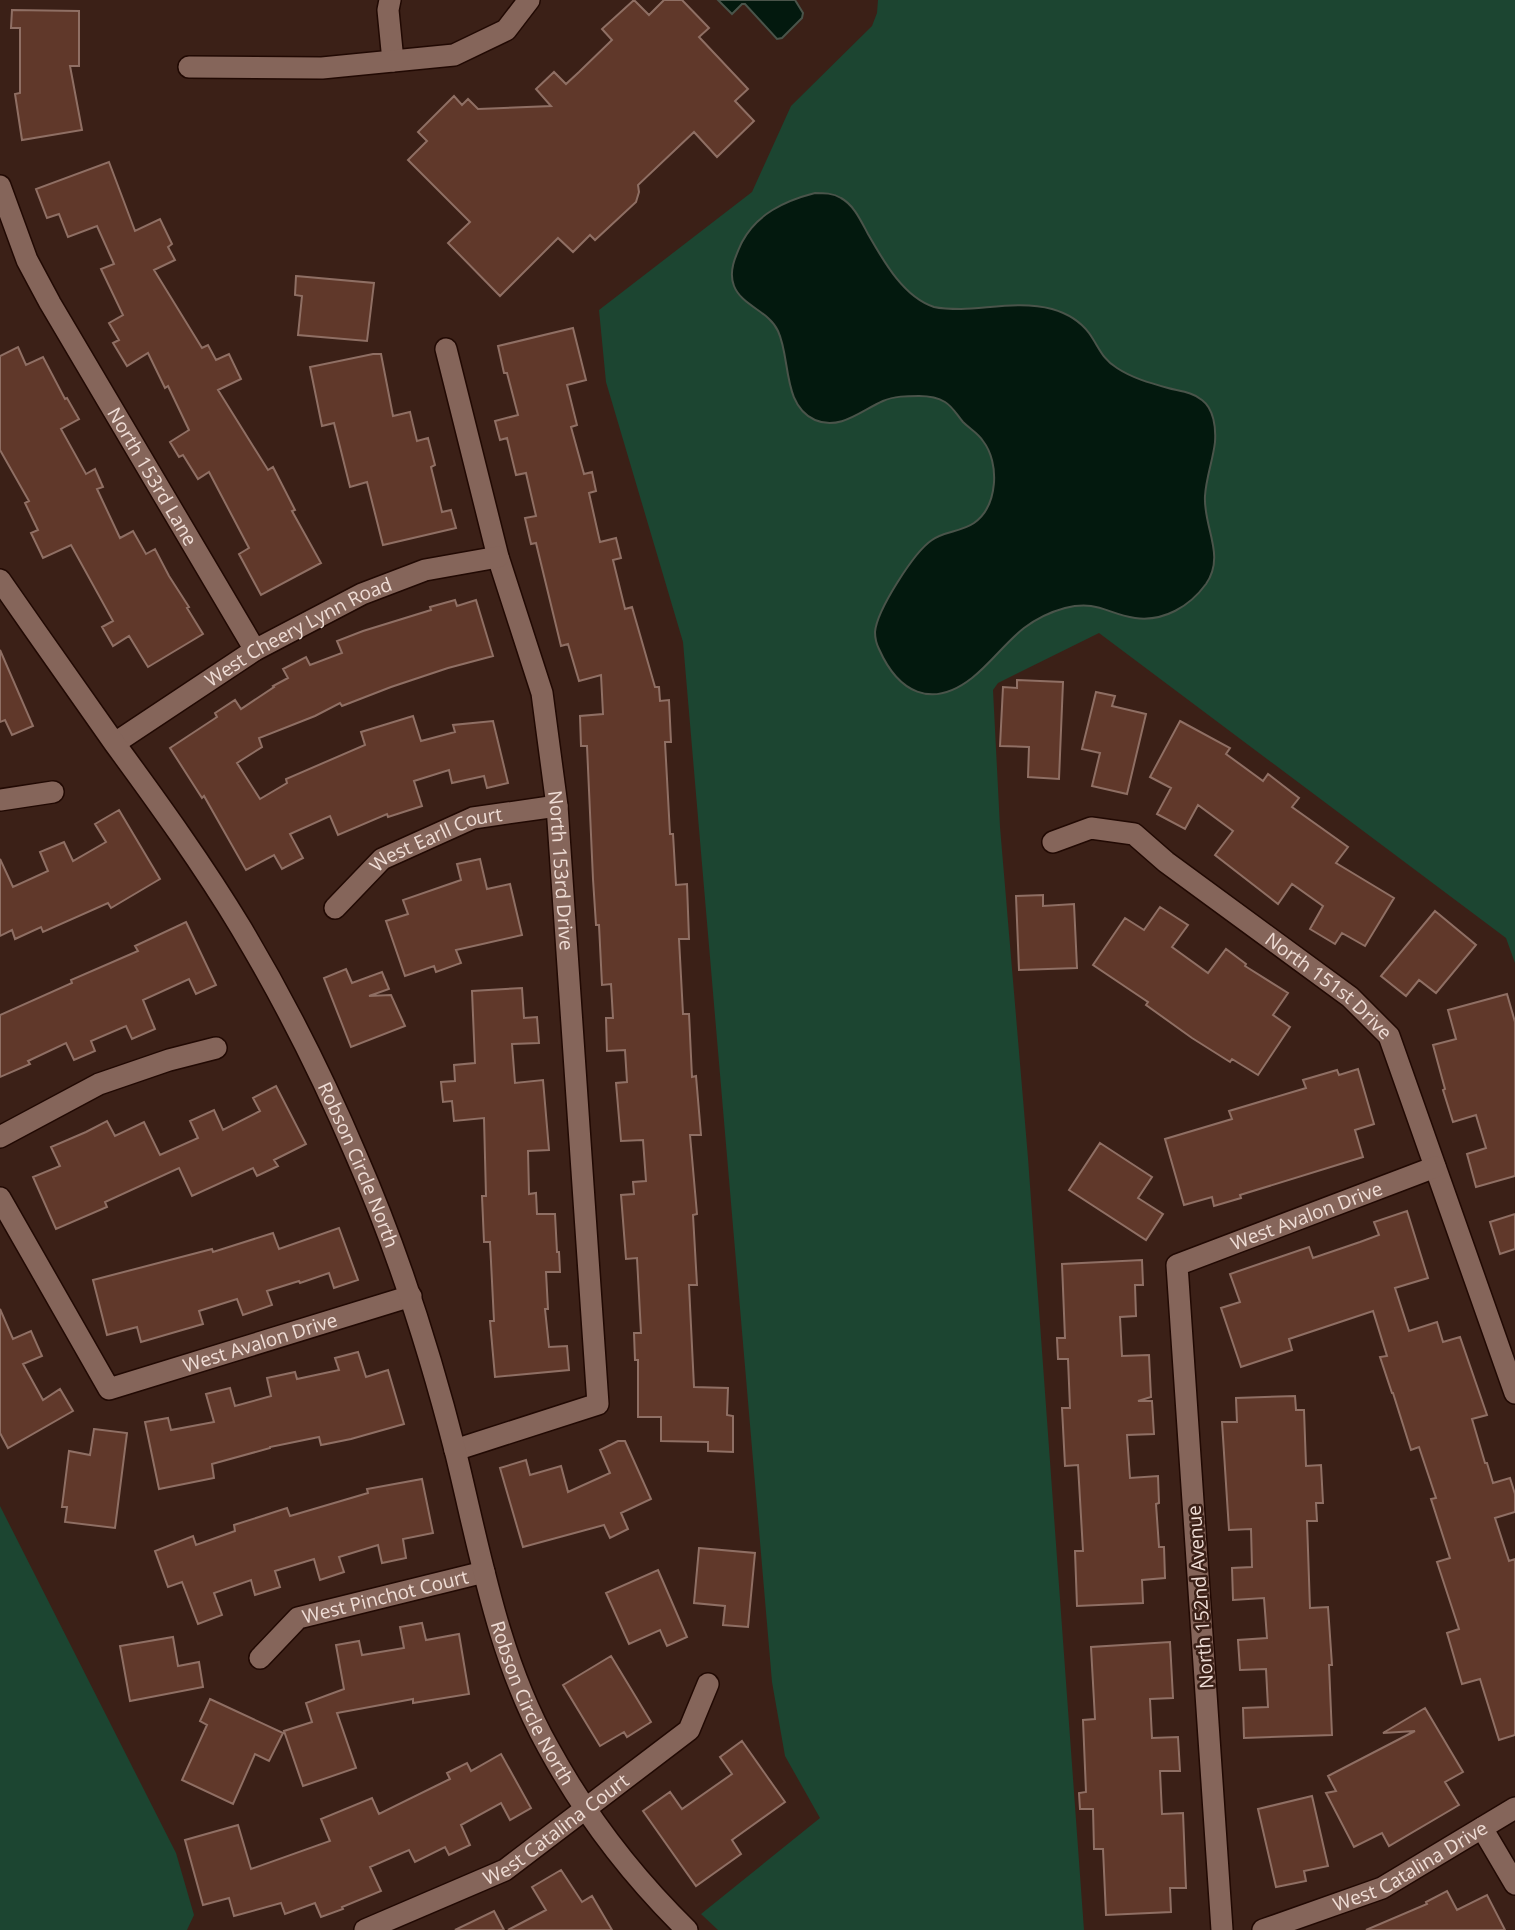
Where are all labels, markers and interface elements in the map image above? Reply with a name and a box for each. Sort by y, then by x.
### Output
street label: North 153rd Lane [101,402,204,551]
street label: West Cheery Lynn Road [200,571,395,693]
street label: North 153rd Drive [542,789,580,951]
street label: West Earll Court [364,801,504,877]
street label: North 151st Drive [1260,926,1398,1045]
street label: Robson Circle North [312,1077,405,1251]
street label: West Avalon Drive [1227,1175,1386,1256]
street label: West Avalon Drive [180,1306,341,1379]
street label: North 152nd Avenue [1181,1504,1219,1690]
street label: West Pinchot Court [299,1563,471,1630]
street label: Robson Circle North [485,1618,580,1790]
street label: West Catalina Court [479,1767,634,1891]
street label: West Catalina Drive [1329,1815,1492,1917]

